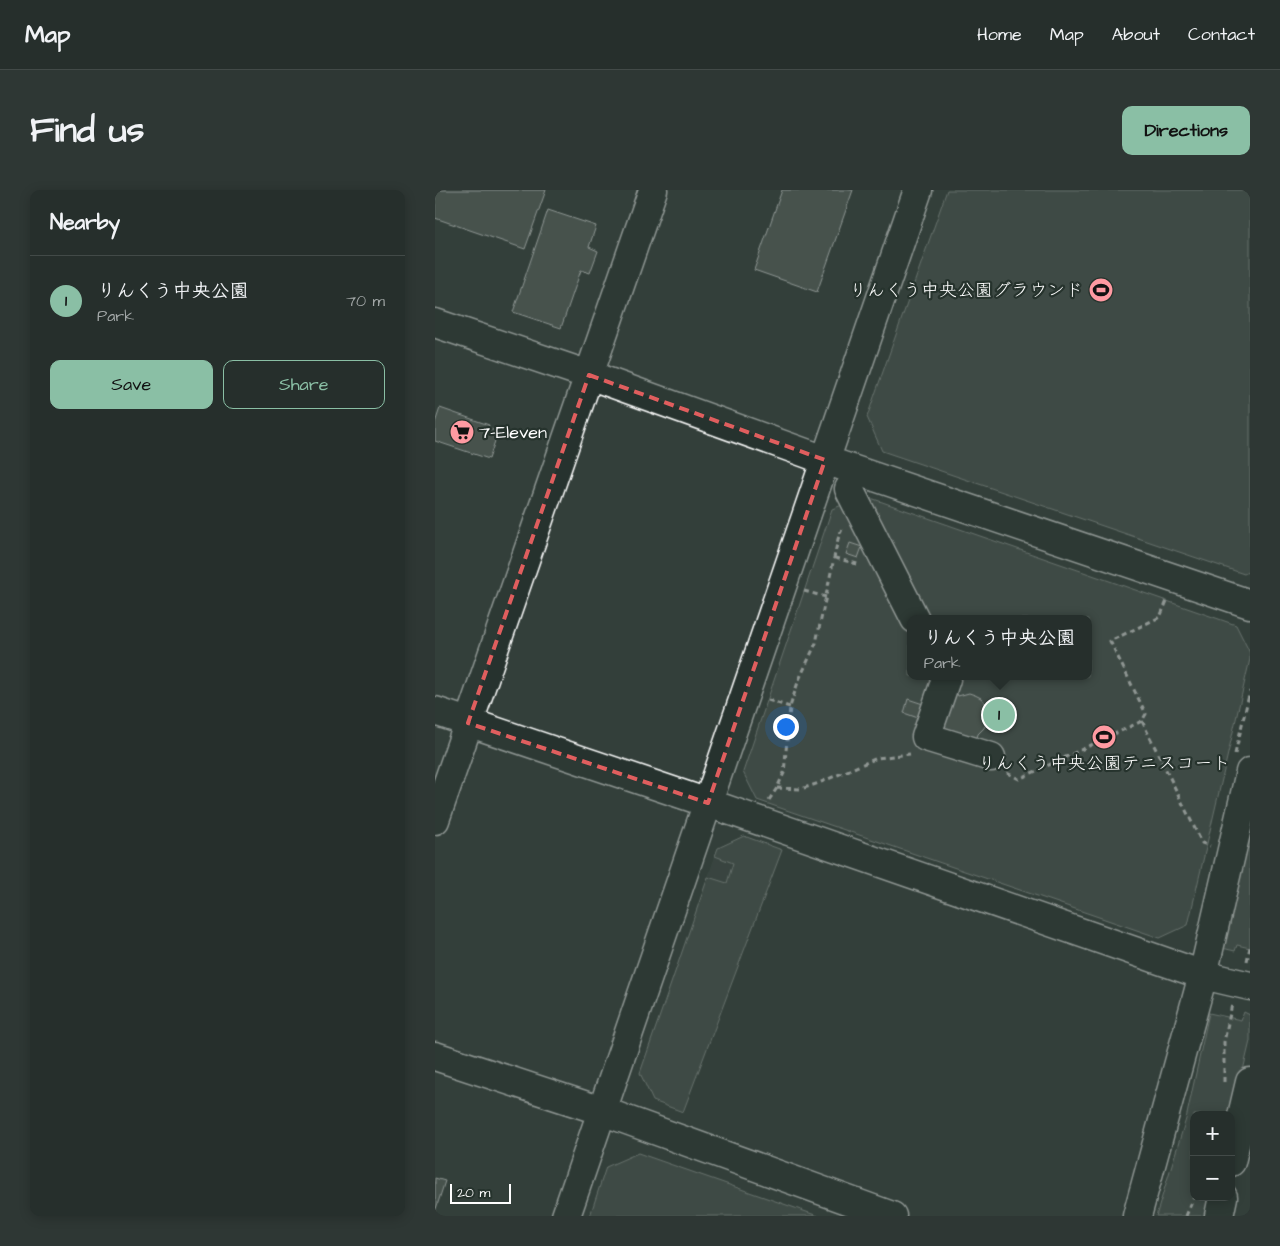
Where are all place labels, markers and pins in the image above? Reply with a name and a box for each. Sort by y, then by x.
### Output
sports icon: りんくう中央公園グラウンド [1088,277,1114,303]
place label: りんくう中央公園グラウンド [849,278,1083,303]
supermarket icon: 7-Eleven [449,419,475,445]
place label: 7-Eleven [479,420,547,445]
pin: 1 [983,696,1015,734]
sports icon: りんくう中央公園テニスコート [1091,724,1117,750]
place label: りんくう中央公園テニスコート [978,751,1230,776]

